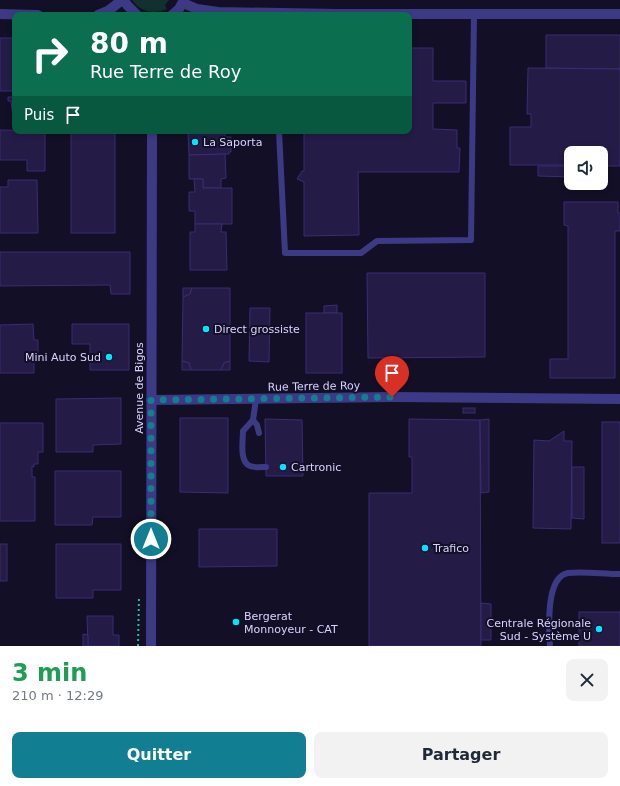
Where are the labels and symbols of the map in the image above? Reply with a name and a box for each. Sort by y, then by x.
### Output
place label: La Saporta [203,136,262,149]
marker: La Saporta [190,137,200,147]
place label: Direct grossiste [214,323,300,336]
marker: Direct grossiste [201,324,211,334]
street label: Avenue de Bigos [133,342,146,434]
place label: Mini Auto Sud [25,351,101,364]
marker: Mini Auto Sud [104,352,114,362]
pin [375,356,409,397]
street label: Rue Terre de Roy [268,379,361,394]
place label: Cartronic [291,461,341,474]
marker: Cartronic [278,462,288,472]
position arrow [130,518,172,560]
place label: Trafico [432,542,469,555]
marker: Trafico [420,543,430,553]
place label: Bergerat Monnoyeur - CAT [244,610,338,636]
marker: Bergerat Monnoyeur - CAT [231,617,241,627]
place label: Centrale Régionale Sud - Système U [486,617,591,643]
marker: Centrale Régionale Sud - Système U [594,624,604,634]

